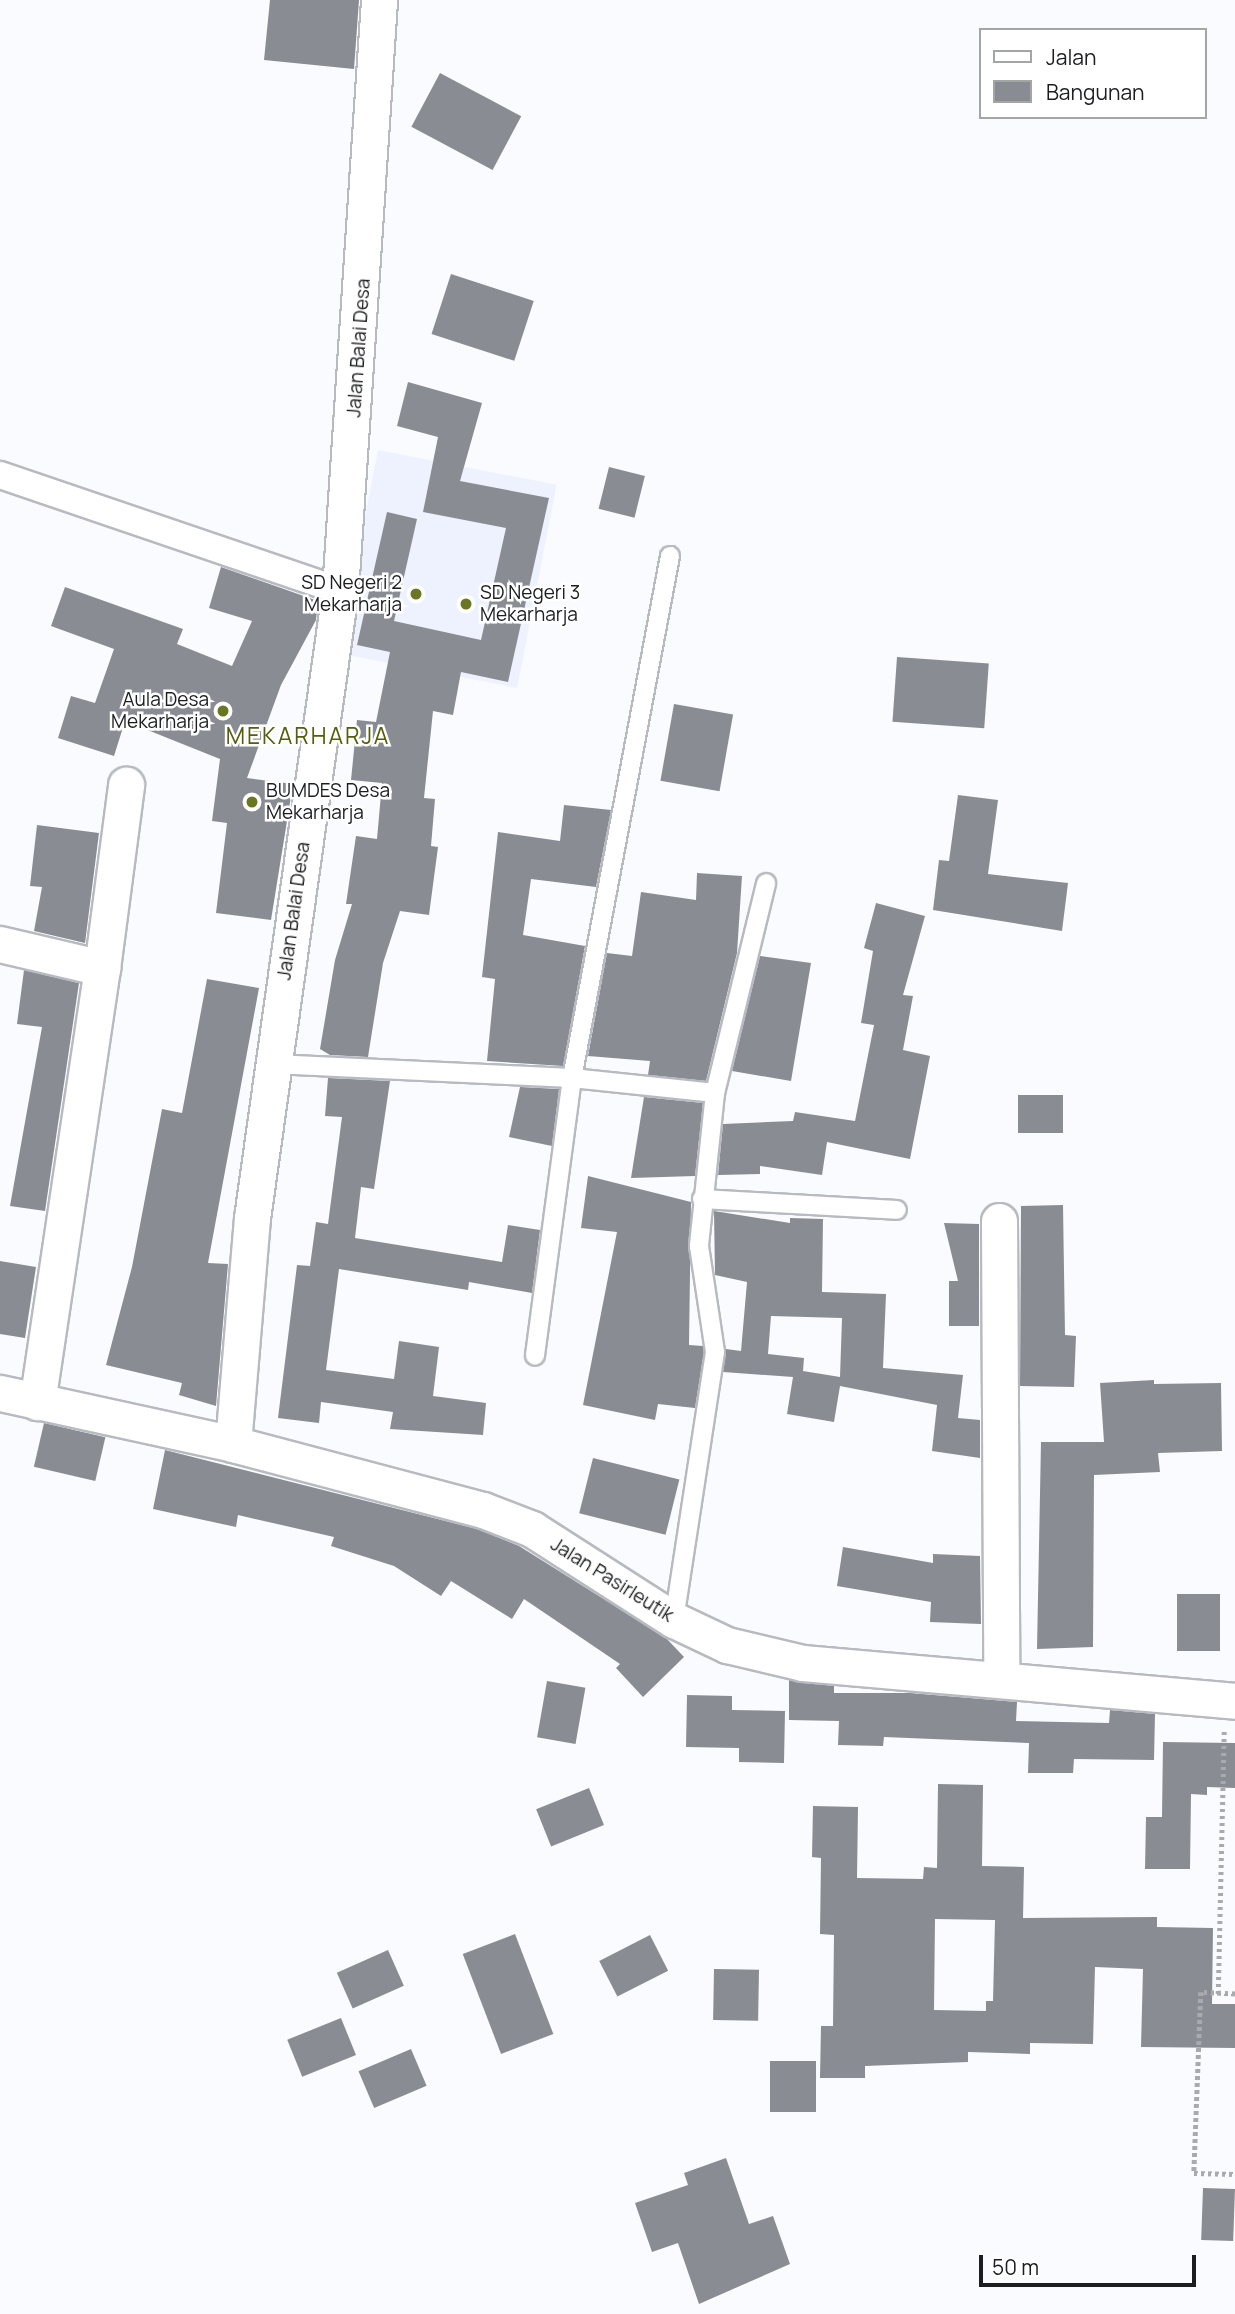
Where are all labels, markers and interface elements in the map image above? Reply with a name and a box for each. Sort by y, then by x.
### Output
legend [979,28,1207,119]
text: Jalan [1046,43,1096,71]
text: Bangunan [1046,78,1145,106]
street label: Jalan Balai Desa [343,278,375,418]
place label: SD Negeri 2 Mekarharja [301,572,402,616]
place label: SD Negeri 3 Mekarharja [480,582,580,626]
marker: SD Negeri 2 Mekarharja [408,586,424,602]
marker: SD Negeri 3 Mekarharja [458,596,474,612]
place label: Aula Desa Mekarharja [111,689,209,733]
marker: Aula Desa Mekarharja [215,703,231,719]
district label: MEKARHARJA [227,721,389,749]
place label: BUMDES Desa Mekarharja [266,780,390,824]
marker: BUMDES Desa Mekarharja [244,794,260,810]
street label: Jalan Balai Desa [273,840,315,982]
street label: Jalan Pasirleutik [546,1533,678,1627]
scale bar [983,2240,1200,2284]
text: 50 m [992,2253,1039,2281]

